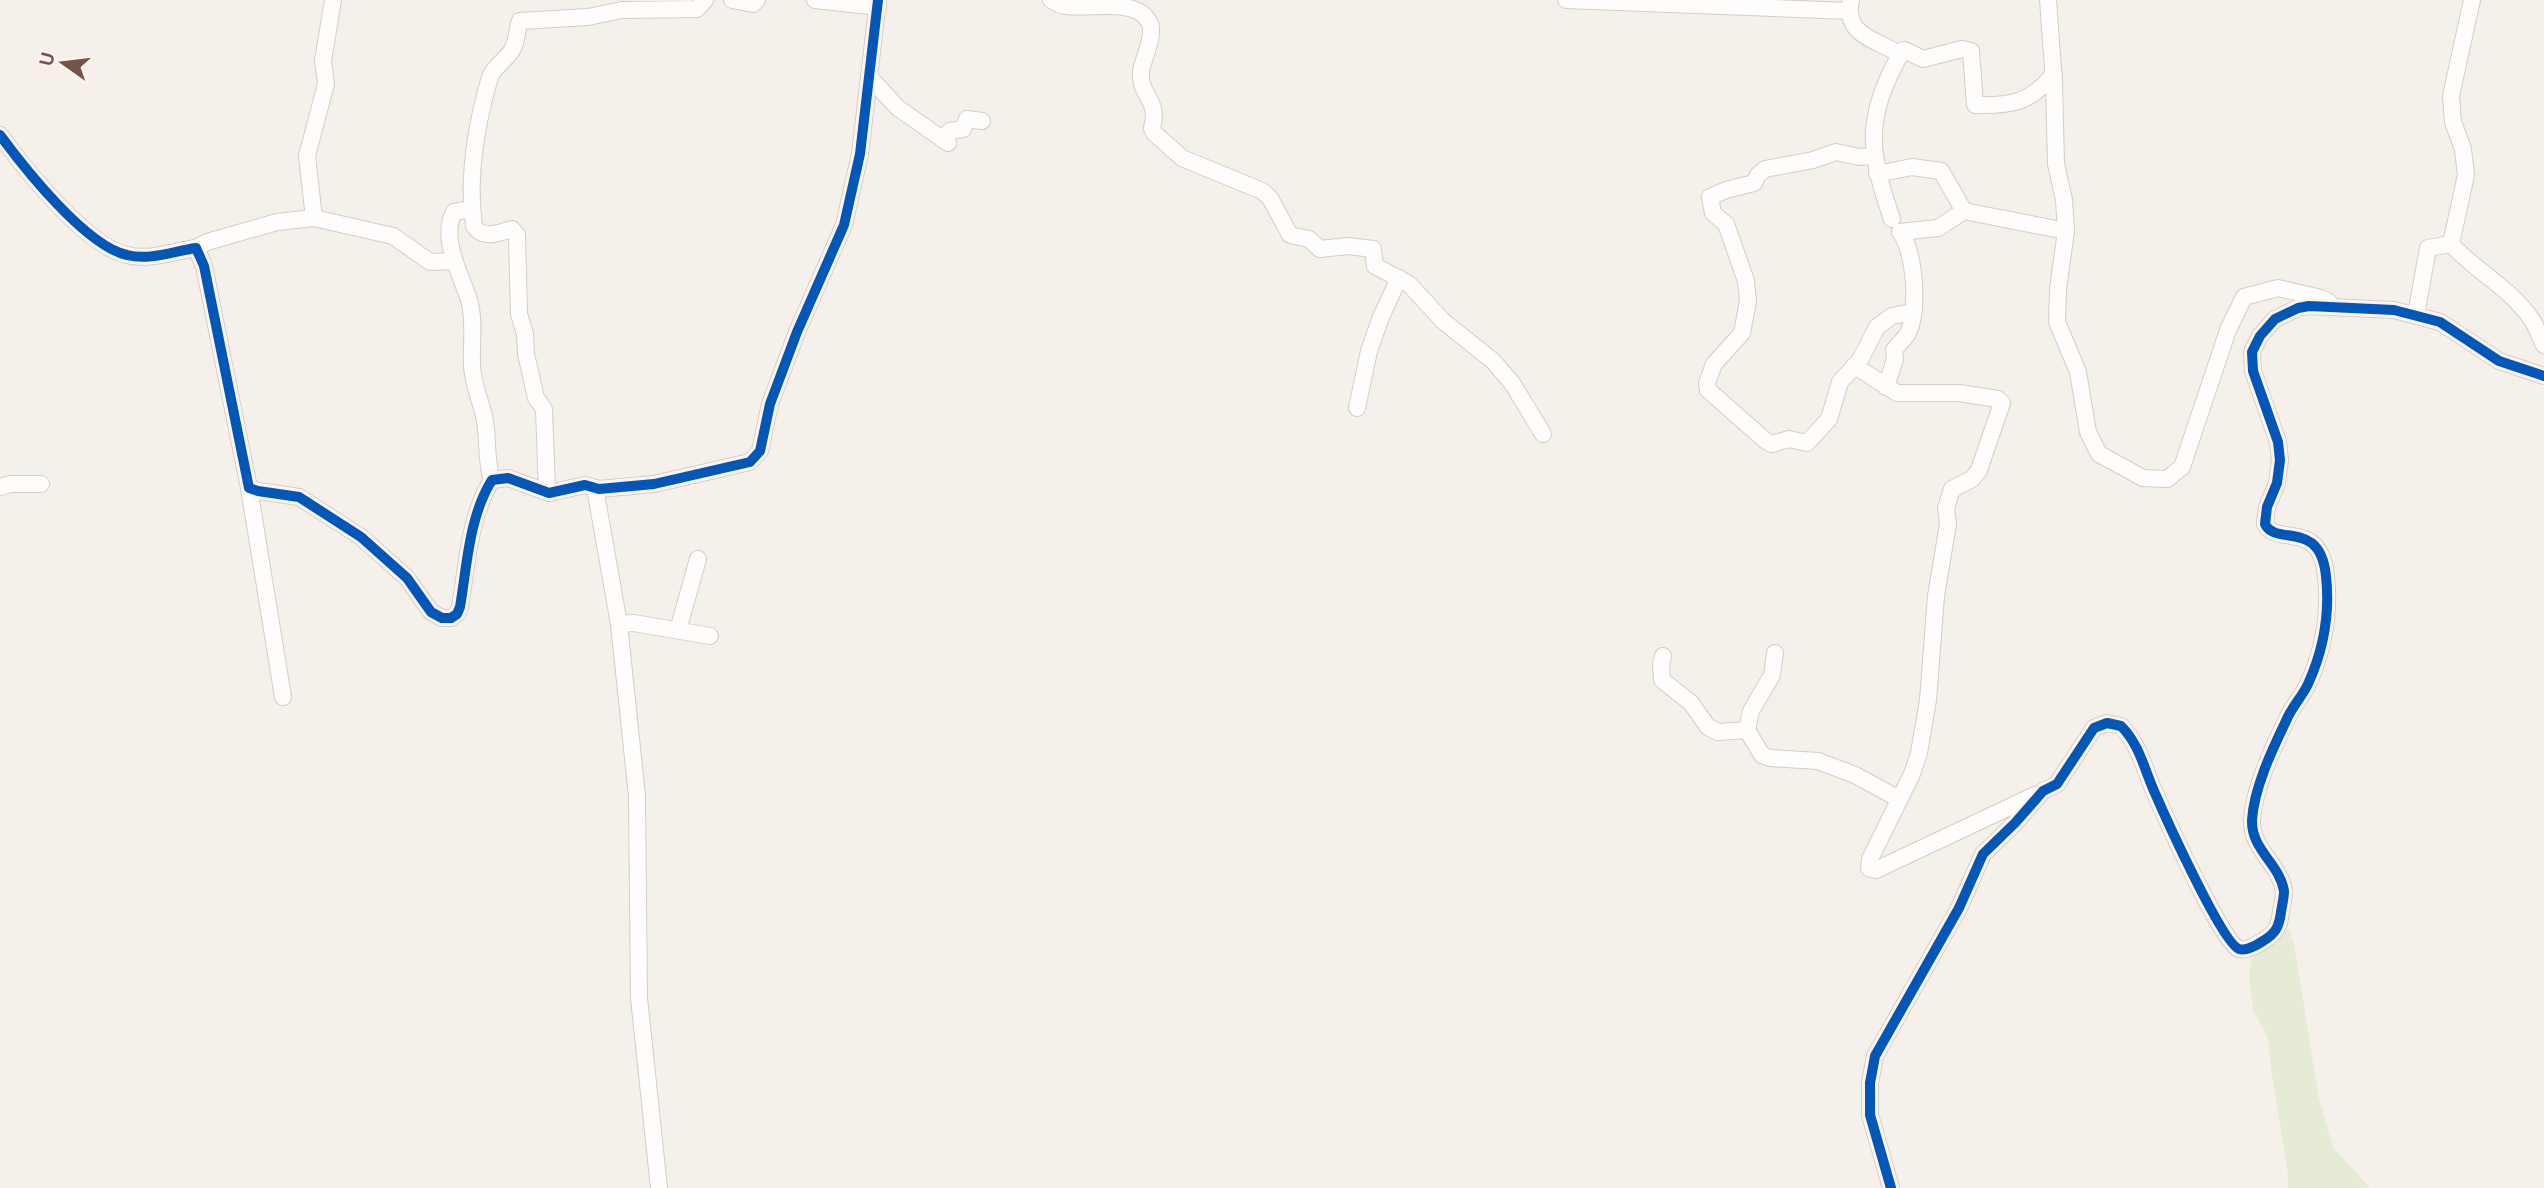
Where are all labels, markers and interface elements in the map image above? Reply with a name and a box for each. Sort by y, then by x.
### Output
north arrow [28,28,98,98]
text: U [33,50,61,68]

